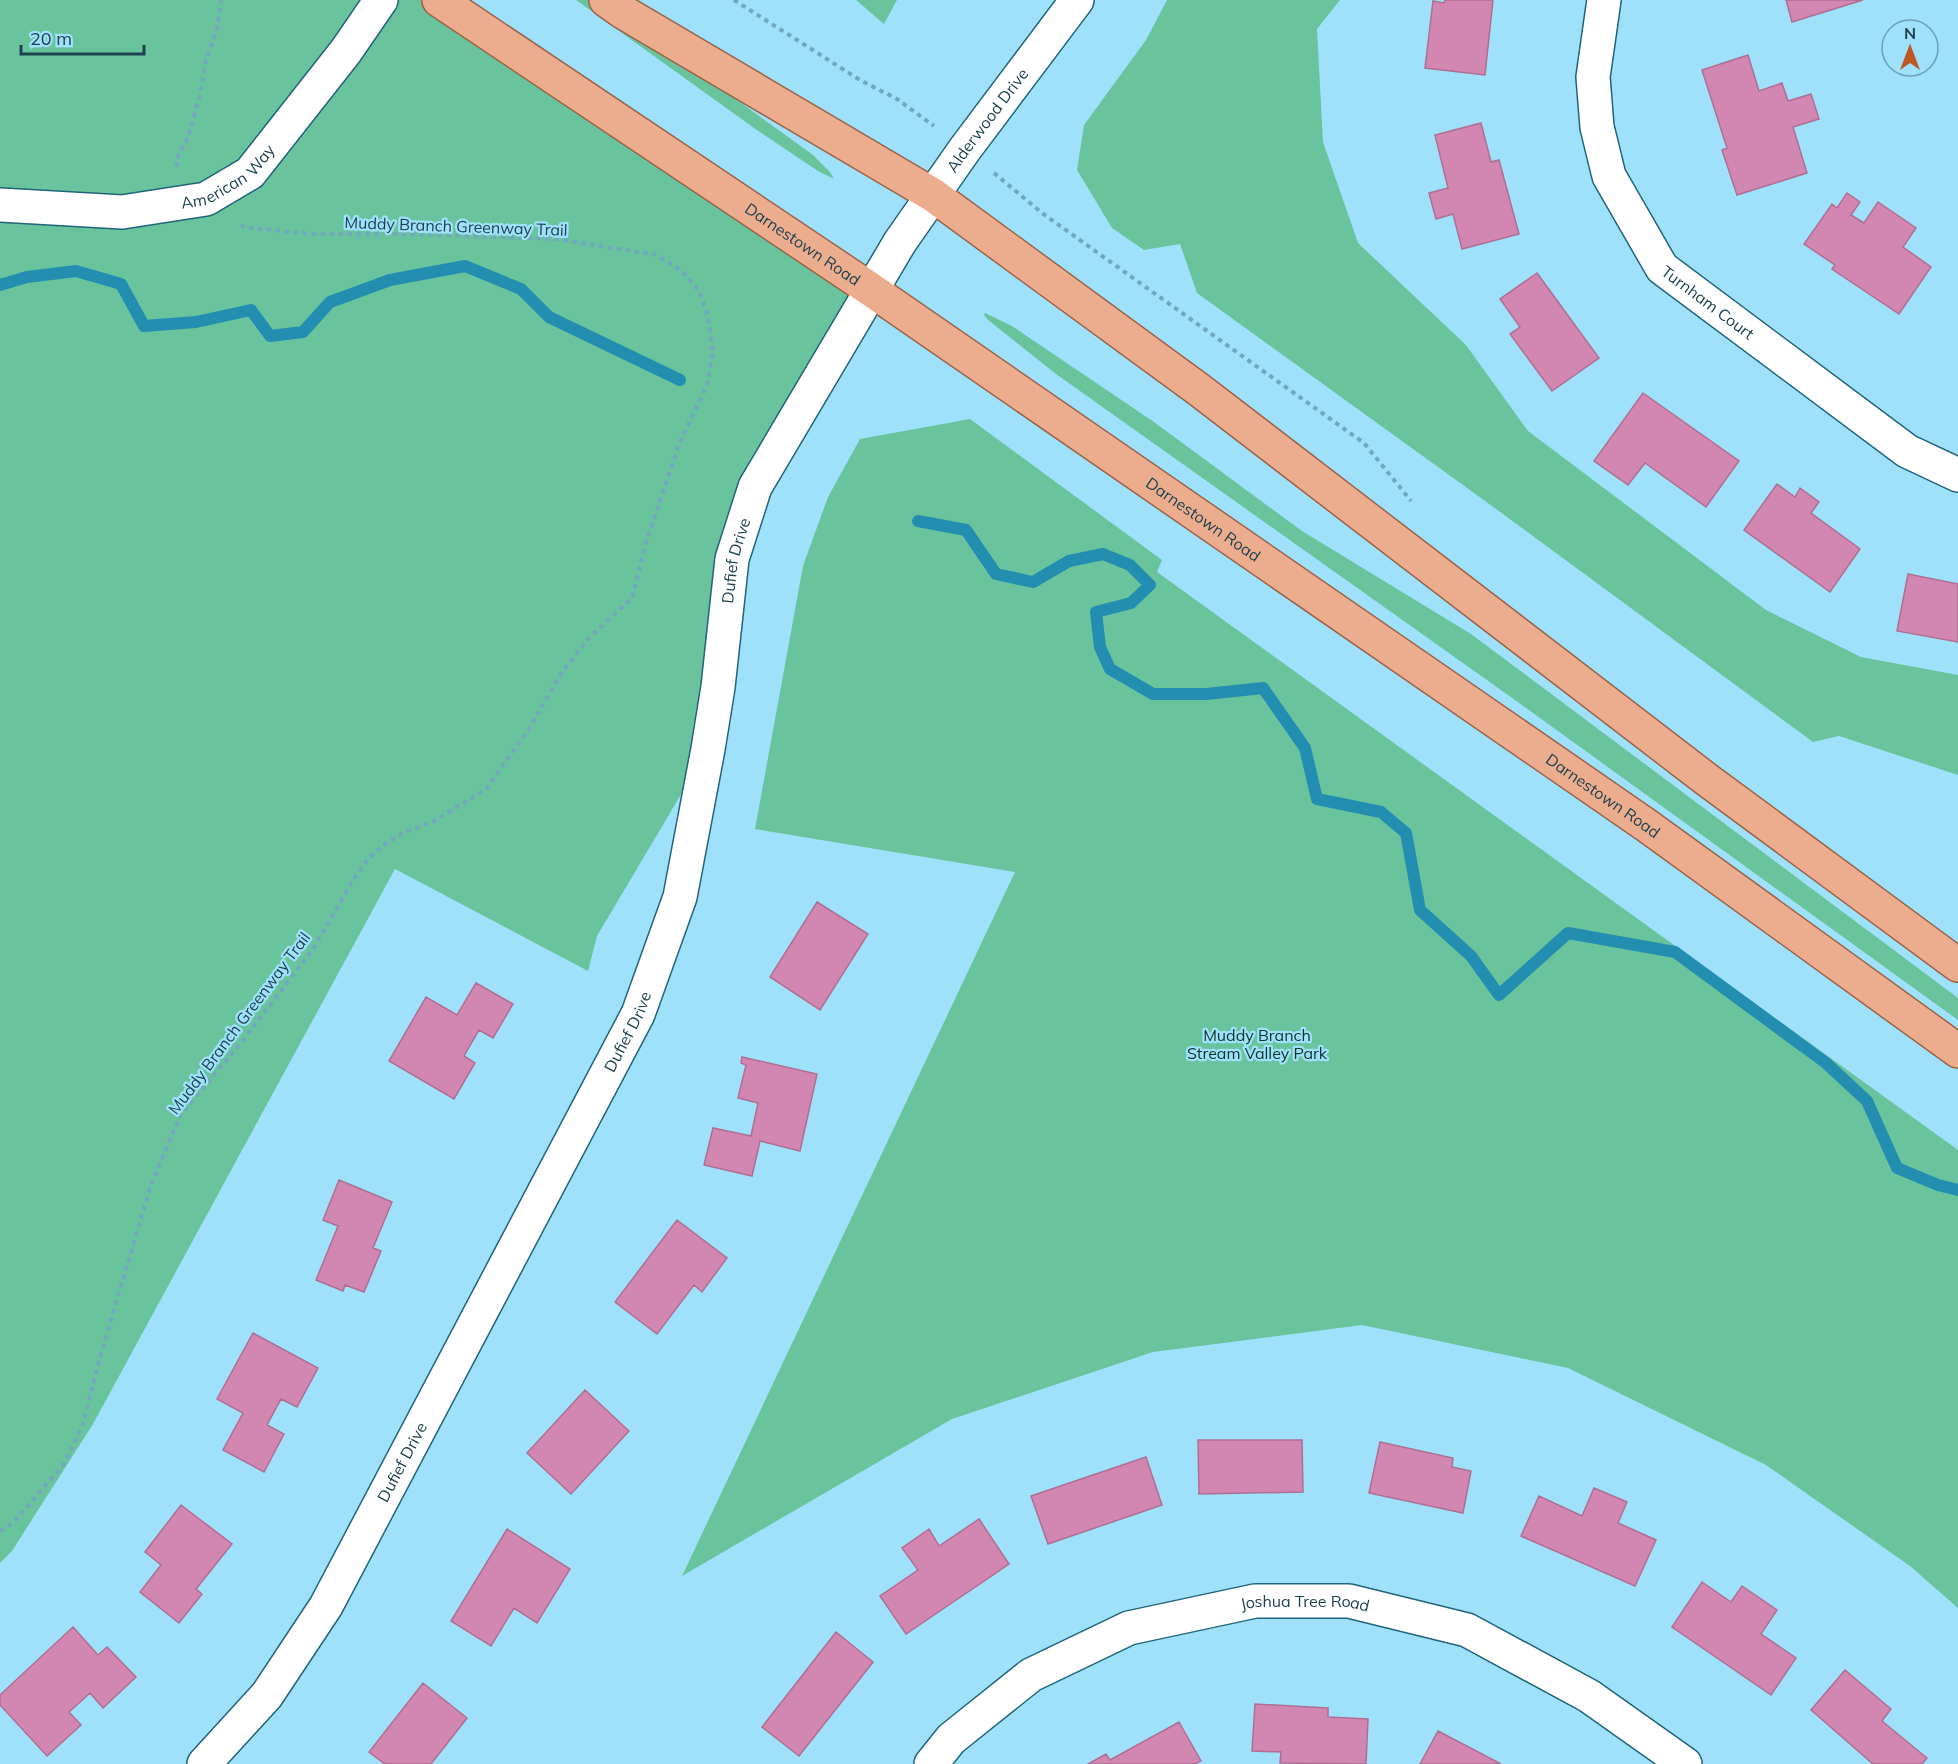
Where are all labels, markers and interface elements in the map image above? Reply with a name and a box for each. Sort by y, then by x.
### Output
scale bar [21,18,144,56]
north arrow [1880,18,1940,78]
text: N [1904,23,1916,43]
text: 20 m [30,27,72,50]
street label: Alderwood Drive [942,64,1032,176]
street label: American Way [180,140,279,213]
street label: Darnestown Road [741,198,864,290]
street label: Muddy Branch Greenway Trail [344,212,568,240]
street label: Turnham Court [1658,261,1759,344]
street label: Darnestown Road [1142,473,1264,566]
street label: Dufief Drive [717,515,755,604]
street label: Darnestown Road [1542,749,1664,842]
street label: Muddy Branch Greenway Trail [164,928,314,1118]
street label: Dufief Drive [599,989,655,1075]
park label: Muddy Branch Stream Valley Park [1187,1025,1328,1063]
street label: Dufief Drive [373,1419,431,1505]
street label: Joshua Tree Road [1238,1591,1372,1616]

